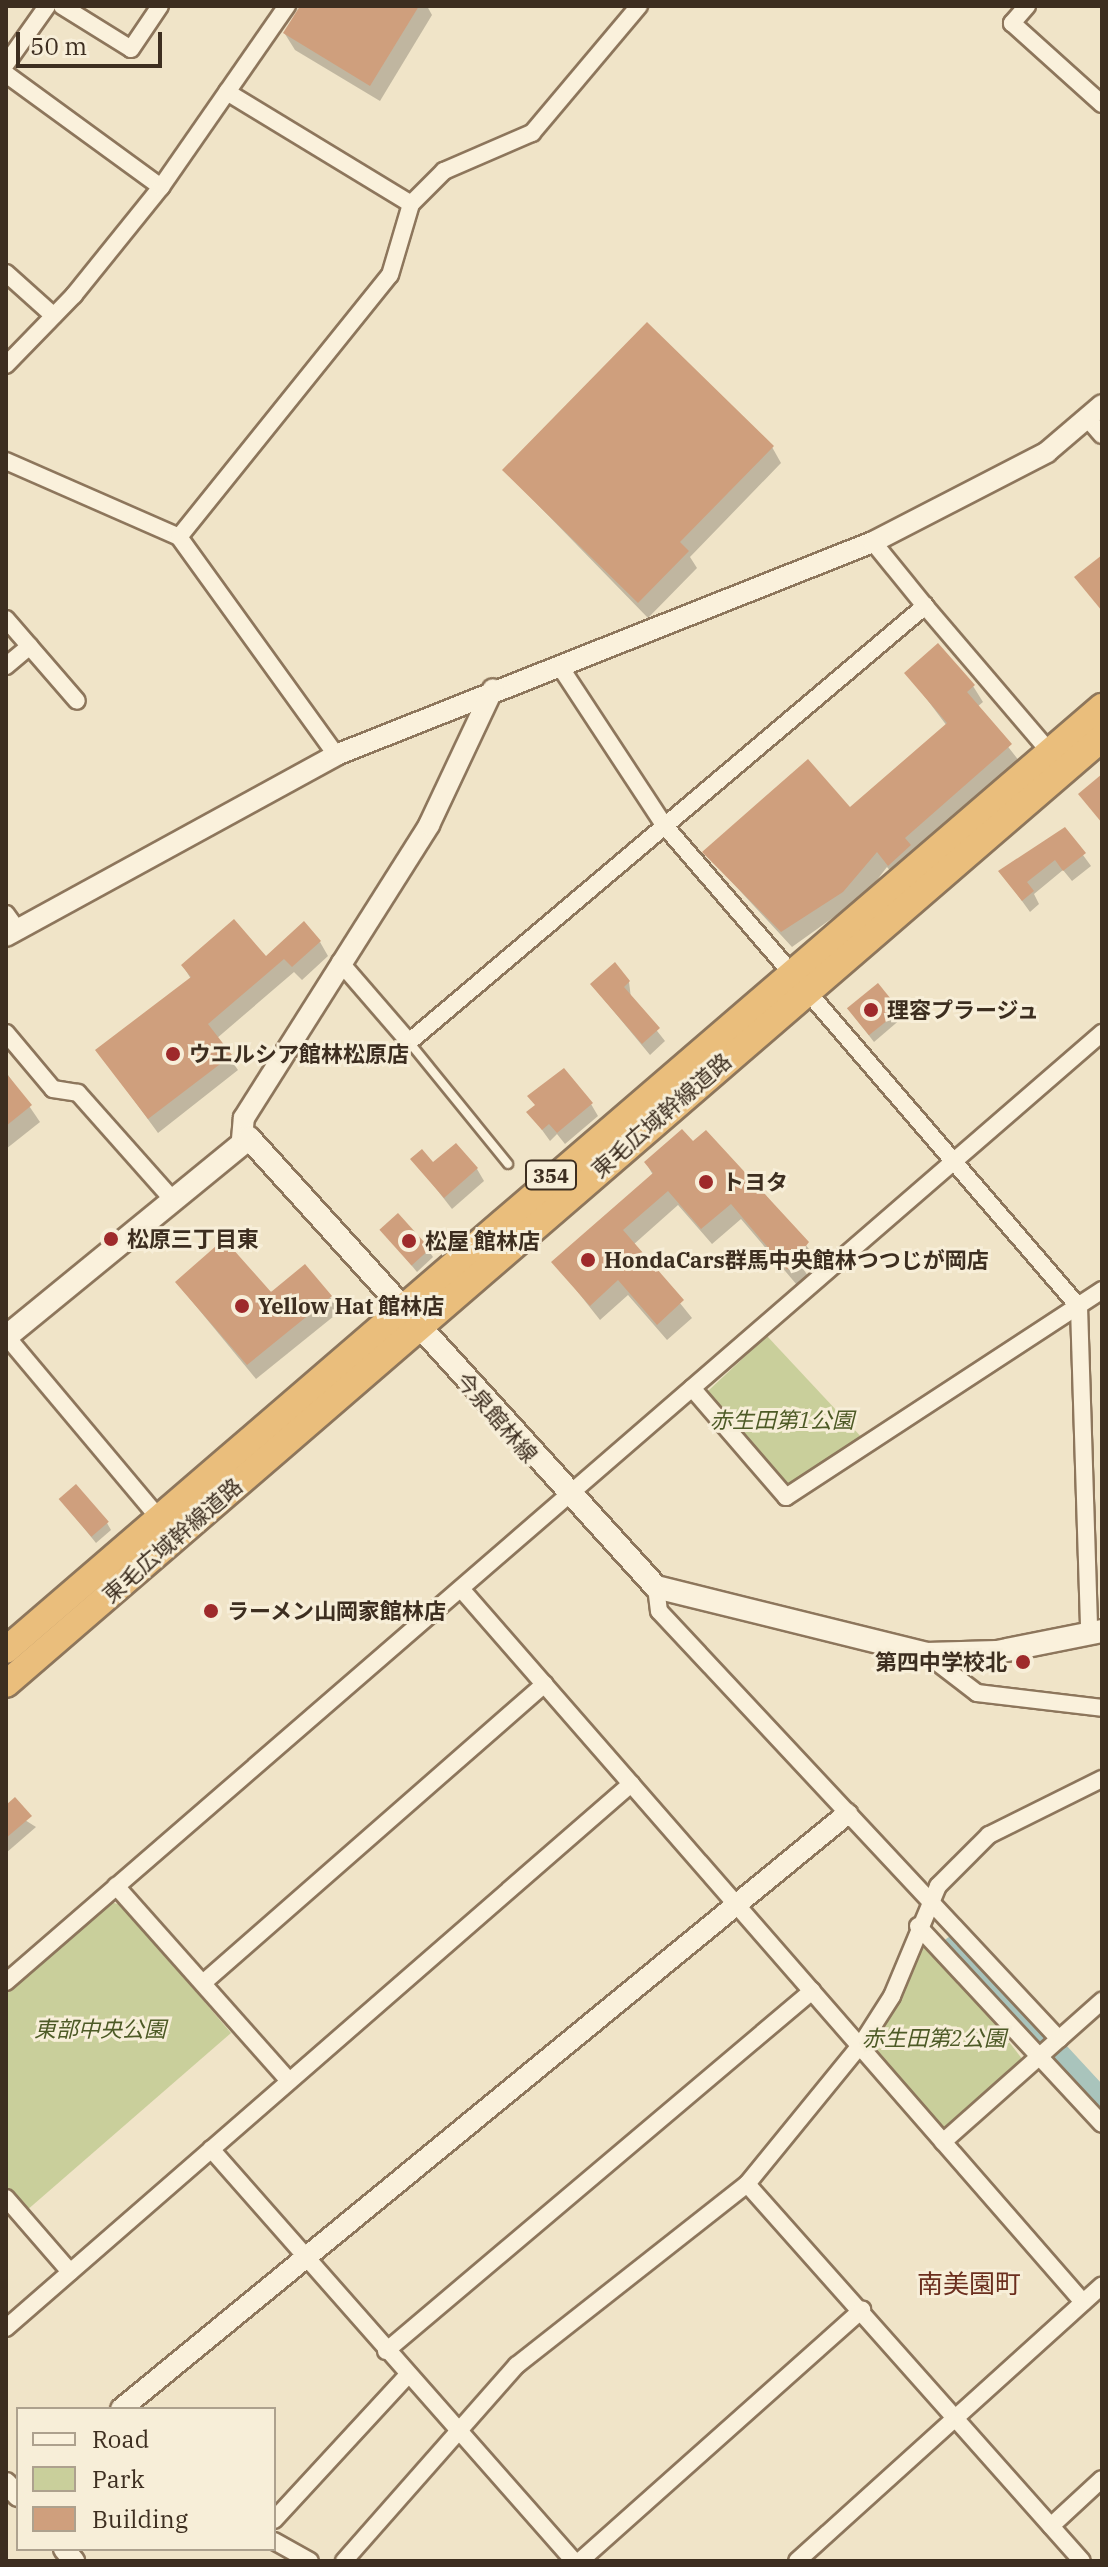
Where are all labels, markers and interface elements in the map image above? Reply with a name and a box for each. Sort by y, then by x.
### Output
scale bar [20,16,166,66]
text: 50 m [30,30,87,62]
place label: 理容プラージュ [887,997,1041,1023]
marker: 理容プラージュ [862,1001,880,1019]
place label: ウエルシア館林松原店 [189,1041,409,1067]
marker: ウエルシア館林松原店 [164,1045,182,1063]
street label: 東毛広域幹線道路 [586,1047,736,1183]
road number: 354 [525,1159,577,1191]
place label: トヨタ [722,1169,788,1195]
marker: トヨタ [697,1173,715,1191]
place label: 松原三丁目東 [127,1226,259,1252]
place label: 松屋 館林店 [425,1228,540,1254]
marker: 松原三丁目東 [102,1230,120,1248]
marker: 松屋 館林店 [400,1232,418,1250]
place label: HondaCars群馬中央館林つつじが岡店 [604,1247,989,1273]
marker: HondaCars群馬中央館林つつじが岡店 [579,1251,597,1269]
place label: Yellow Hat 館林店 [258,1293,444,1319]
marker: Yellow Hat 館林店 [233,1297,251,1315]
street label: 今泉館林線 [451,1367,543,1467]
park label: 赤生田第1公園 [710,1407,854,1433]
street label: 東毛広域幹線道路 [97,1472,247,1608]
place label: ラーメン山岡家館林店 [227,1598,447,1624]
marker: ラーメン山岡家館林店 [202,1602,220,1620]
place label: 第四中学校北 [875,1649,1007,1675]
marker: 第四中学校北 [1014,1653,1032,1671]
park label: 東部中央公園 [34,2016,166,2042]
park label: 赤生田第2公園 [862,2025,1006,2051]
district label: 南美園町 [917,2268,1021,2300]
legend [16,2407,276,2551]
text: Road [92,2423,149,2455]
text: Park [92,2463,144,2495]
text: Building [92,2503,188,2535]

